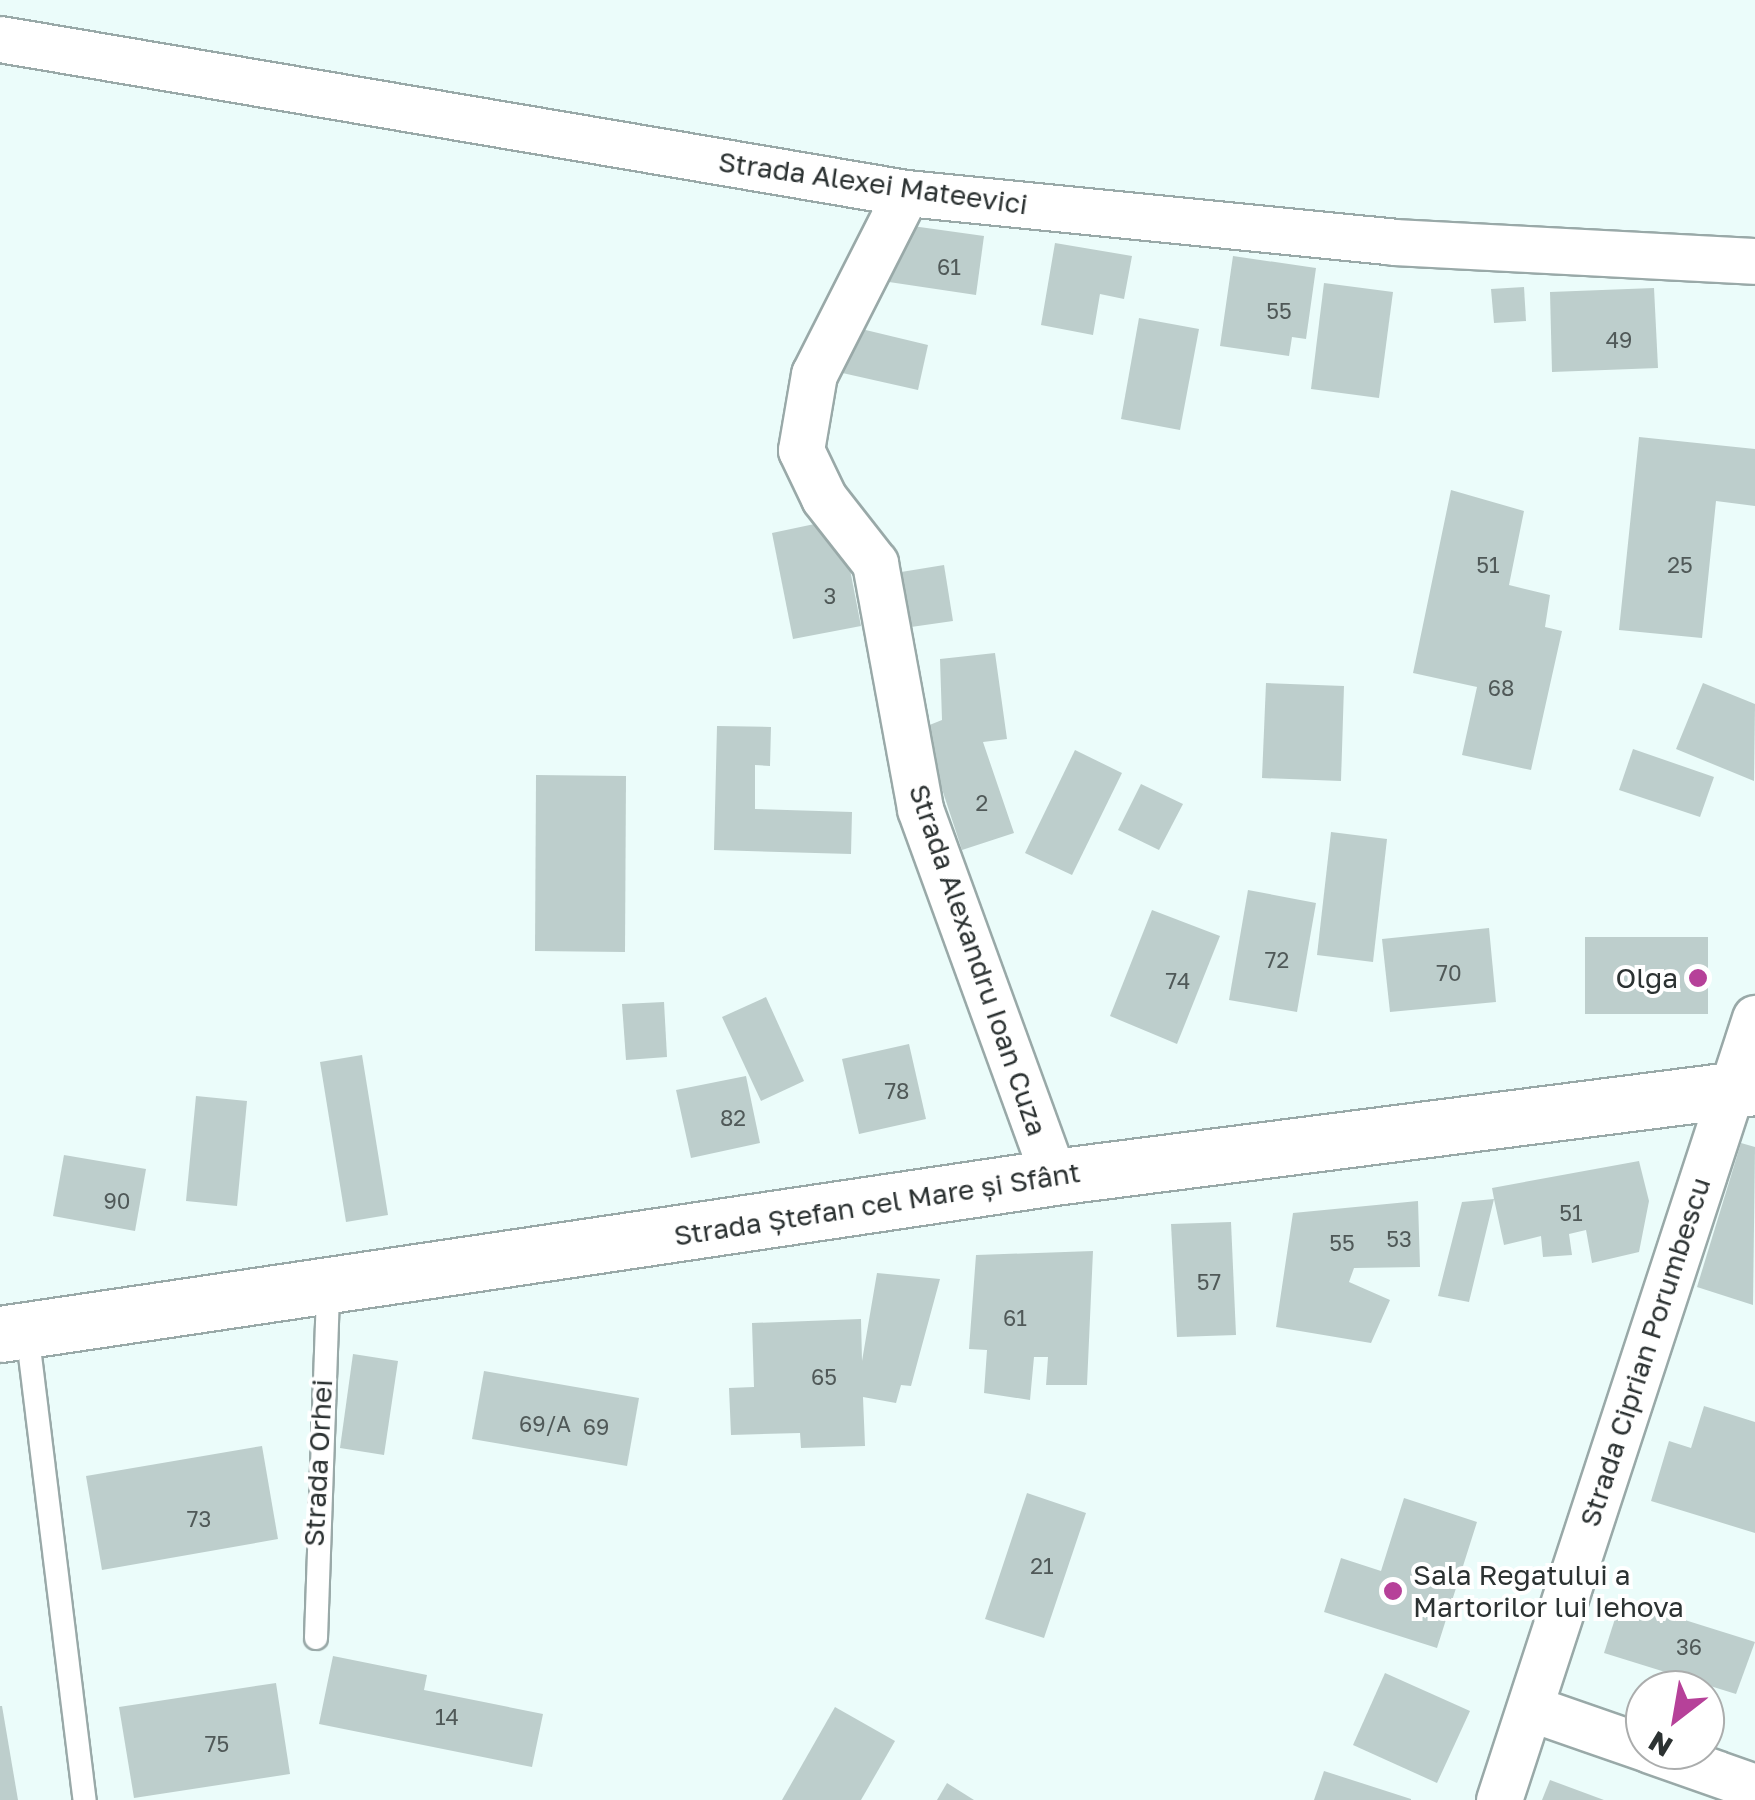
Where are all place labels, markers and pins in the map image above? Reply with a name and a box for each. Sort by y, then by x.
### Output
place label: Olga [1616,961,1678,995]
marker: Olga [1687,967,1709,989]
place label: Sala Regatului a Martorilor lui Iehova [1413,1558,1684,1624]
marker: Sala Regatului a Martorilor lui Iehova [1382,1580,1404,1602]

